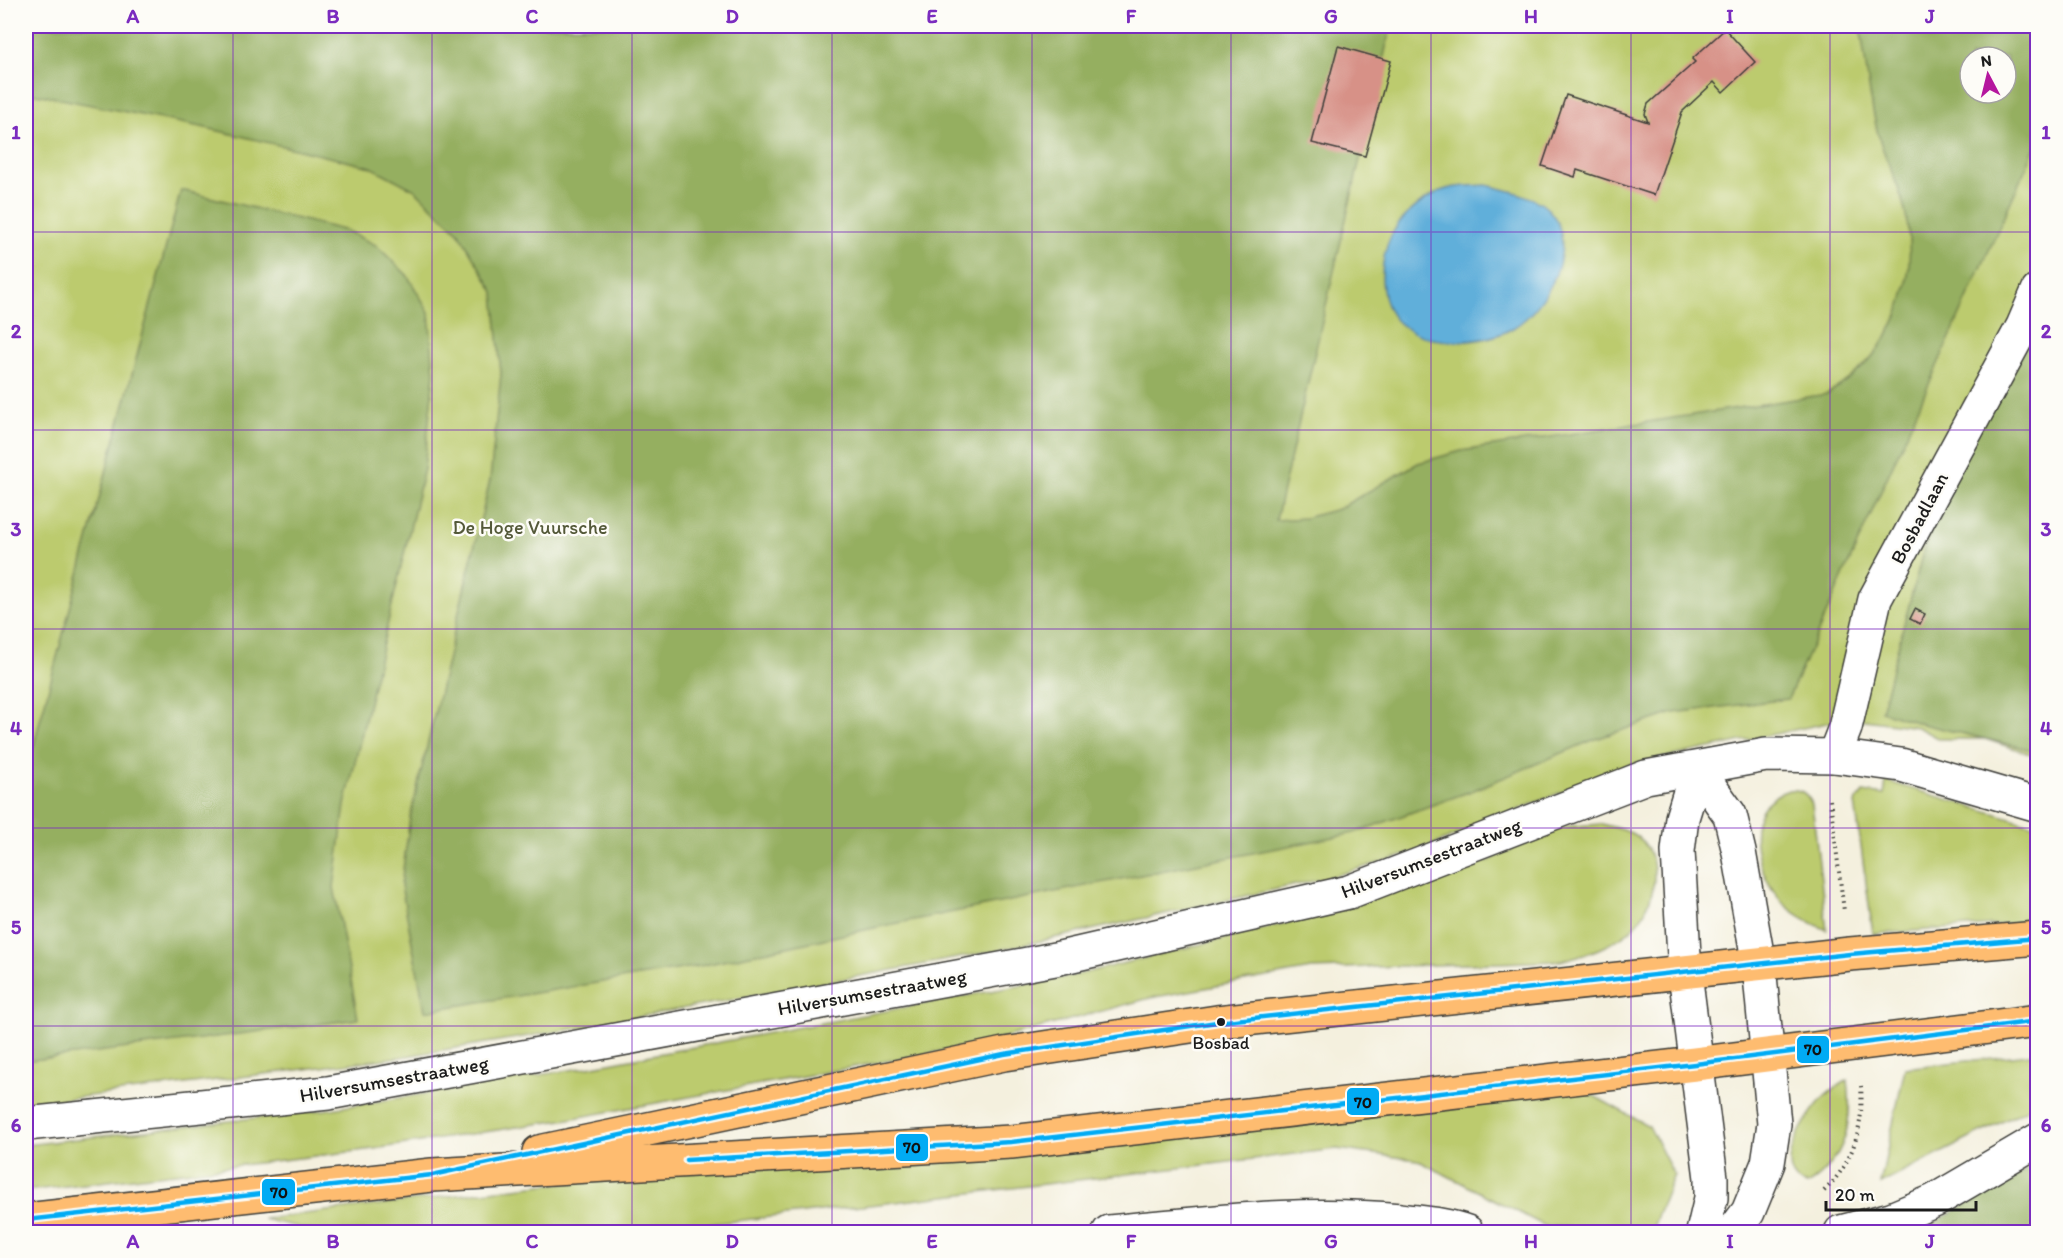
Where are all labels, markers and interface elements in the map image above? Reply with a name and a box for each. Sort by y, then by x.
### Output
text: A [126,4,140,28]
text: B [327,4,340,28]
text: C [526,4,539,28]
text: D [725,4,739,28]
text: E [926,4,938,28]
text: F [1126,4,1137,28]
text: G [1324,4,1338,28]
text: H [1524,4,1538,28]
text: I [1726,4,1734,28]
text: J [1924,4,1935,28]
north arrow [1958,45,2018,105]
text: N [1980,51,1993,71]
text: 1 [11,120,21,144]
text: 1 [2041,120,2051,144]
text: 2 [11,319,22,343]
text: 2 [2041,319,2052,343]
street label: Bosbadlaan [1885,468,1953,568]
park label: De Hoge Vuursche [452,515,608,539]
text: 3 [11,517,22,541]
text: 3 [2041,517,2052,541]
text: 4 [10,716,22,740]
text: 4 [2040,716,2052,740]
street label: Hilversumsestraatweg [1337,812,1525,904]
text: 5 [11,915,22,939]
text: 5 [2041,915,2052,939]
street label: Hilversumsestraatweg [776,963,969,1020]
marker: Bosbad [1215,1016,1227,1028]
place label: Bosbad [1193,1032,1250,1054]
line badge: 70 [1796,1035,1830,1064]
text: 70 [1803,1040,1822,1059]
street label: Hilversumsestraatweg [298,1050,491,1107]
line badge: 70 [1346,1087,1380,1116]
text: 70 [1353,1093,1372,1112]
text: 6 [11,1113,22,1137]
text: 6 [2041,1113,2052,1137]
line badge: 70 [895,1133,929,1162]
text: 70 [902,1138,921,1157]
scale bar [1826,1174,1976,1212]
line badge: 70 [261,1178,296,1206]
text: 70 [269,1183,288,1202]
text: 20 m [1835,1184,1875,1206]
text: A [126,1229,140,1253]
text: B [327,1229,340,1253]
text: C [526,1229,539,1253]
text: D [725,1229,739,1253]
text: E [926,1229,938,1253]
text: F [1126,1229,1137,1253]
text: G [1324,1229,1338,1253]
text: H [1524,1229,1538,1253]
text: I [1726,1229,1734,1253]
text: J [1924,1229,1935,1253]

